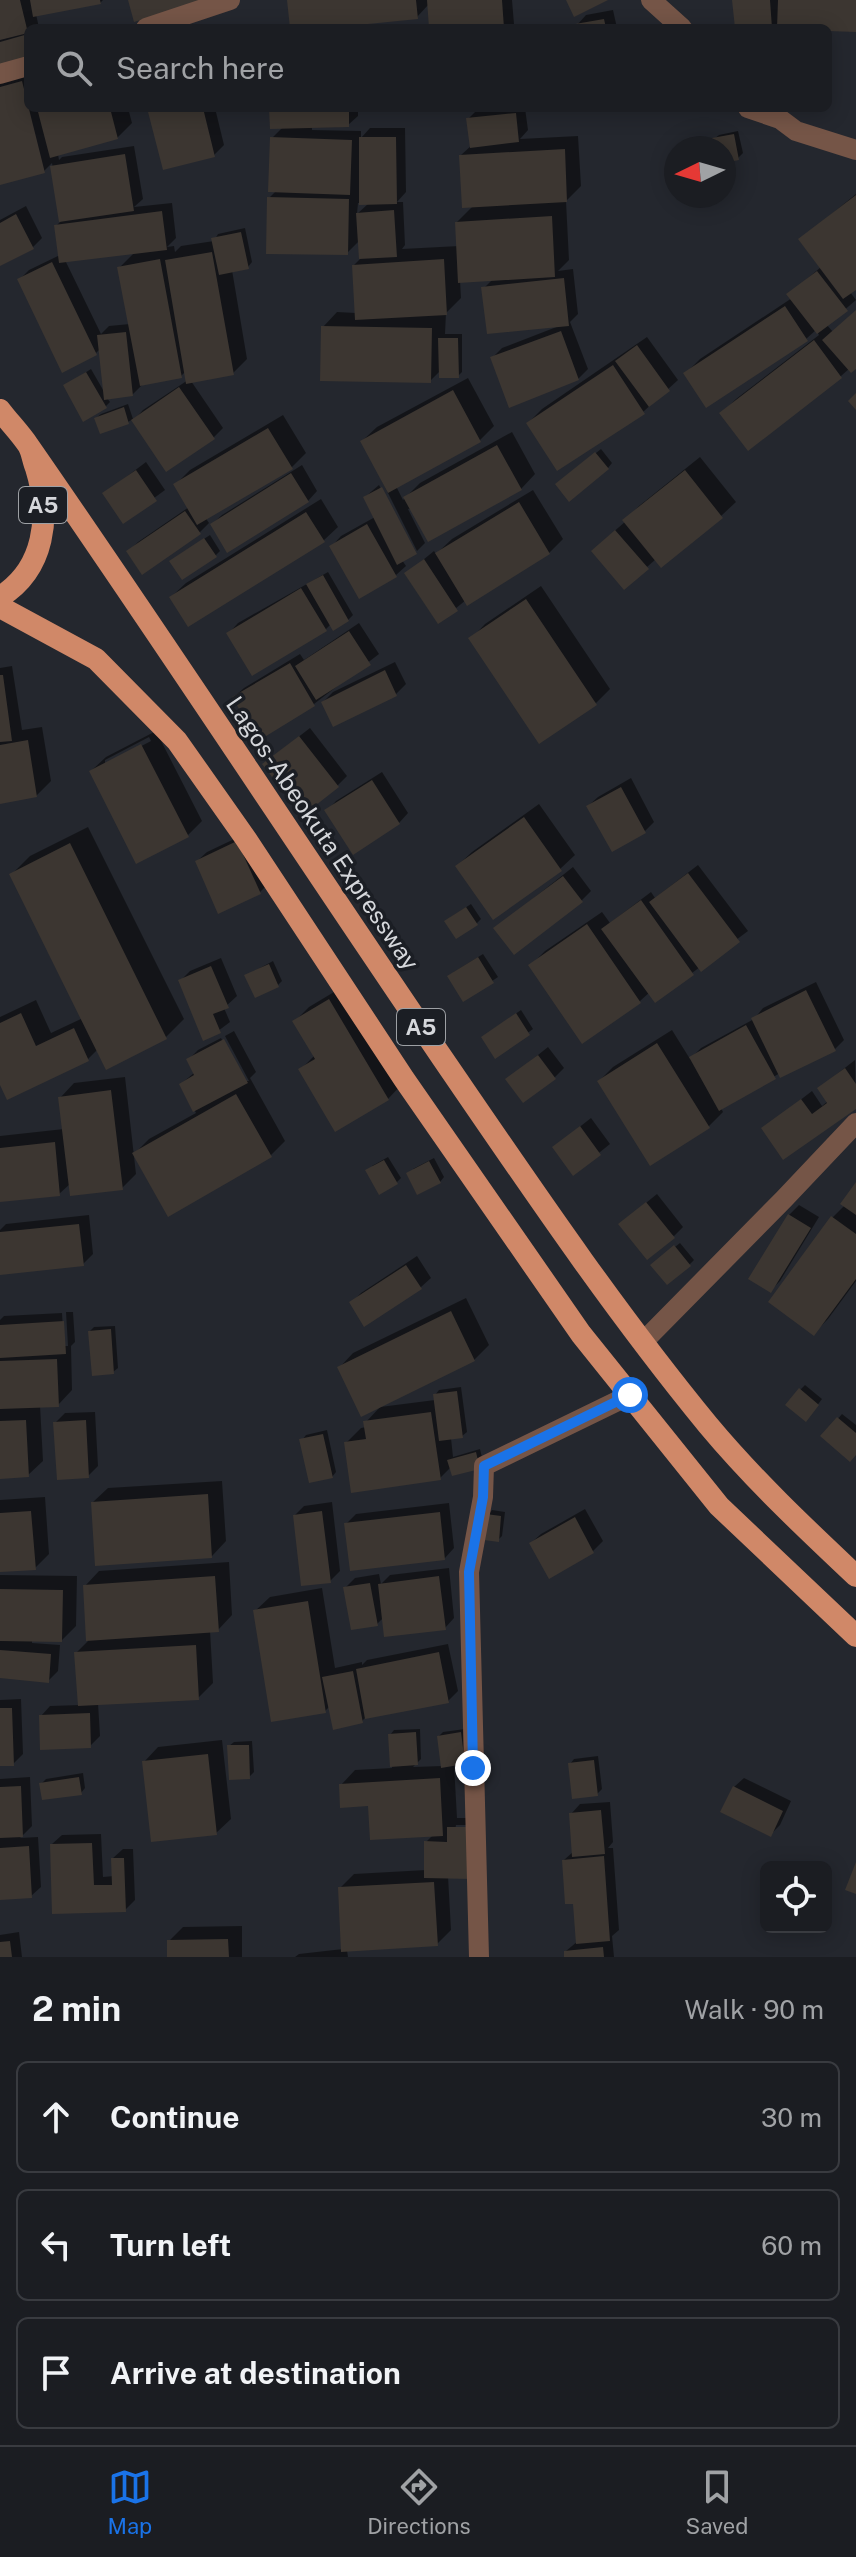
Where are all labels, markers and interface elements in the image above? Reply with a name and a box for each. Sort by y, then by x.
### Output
search box [24,24,832,112]
icon: search [52,46,96,90]
text: Search here [116,50,284,86]
north arrow [664,136,736,208]
road number: A5 [19,487,67,523]
street label: Lagos-Abeokuta Expressway [221,691,425,975]
road number: A5 [397,1009,445,1045]
route start [612,1377,648,1413]
route end [455,1750,491,1786]
map controls [760,1861,832,1933]
button: locate [760,1861,832,1933]
text: 2 min [32,1989,121,2029]
text: Walk · 90 m [684,1994,824,2025]
icon: ahead [34,2095,78,2139]
text: Continue [110,2099,240,2135]
text: 30 m [761,2102,822,2133]
icon: left [34,2223,78,2267]
text: Turn left [110,2227,231,2263]
text: 60 m [761,2230,822,2261]
icon: arrive [34,2351,78,2395]
text: Arrive at destination [110,2355,401,2391]
tab: Map [108,2465,152,2539]
tab: Directions [367,2465,471,2539]
tab: Saved [686,2465,748,2539]

